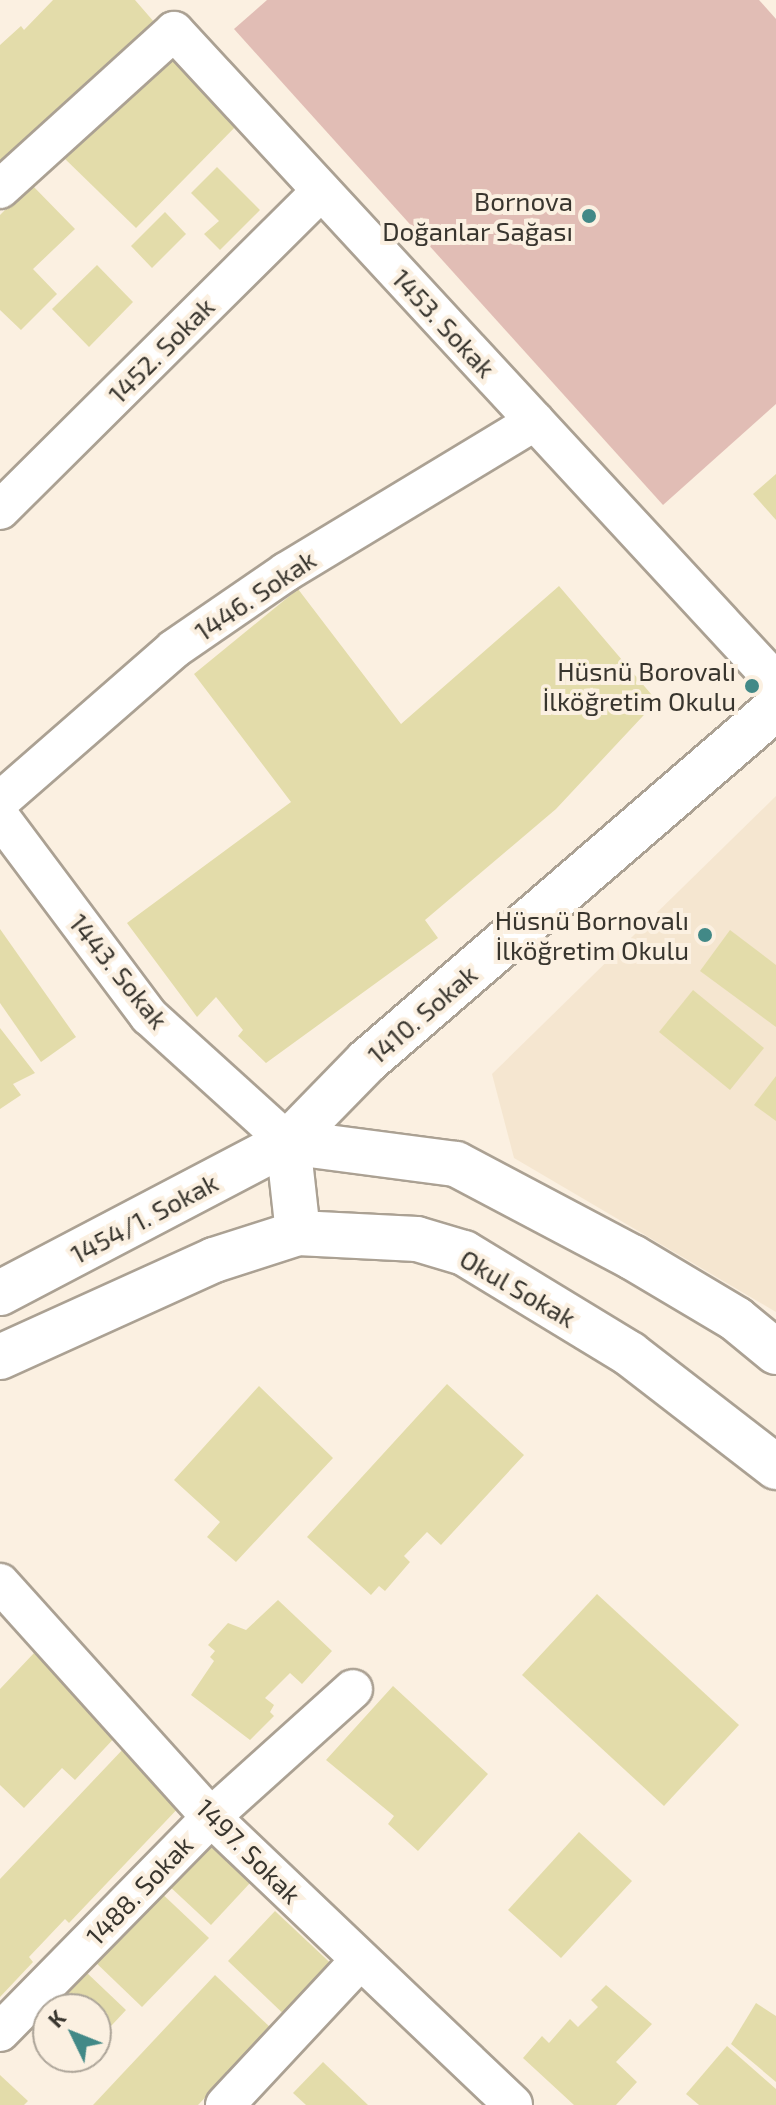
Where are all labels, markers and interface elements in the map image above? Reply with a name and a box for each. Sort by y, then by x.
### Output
place label: Bornova Doğanlar Sağası [382,185,573,246]
marker: Bornova Doğanlar Sağası [580,207,598,225]
street label: 1453. Sokak [386,262,502,384]
street label: 1452. Sokak [102,291,220,409]
street label: 1446. Sokak [189,543,321,647]
place label: Hüsnü Borovalı İlköğretim Okulu [542,655,736,716]
marker: Hüsnü Borovalı İlköğretim Okulu [743,677,761,695]
place label: Hüsnü Bornovalı İlköğretim Okulu [495,904,689,966]
street label: 1443. Sokak [63,907,175,1035]
marker: Hüsnü Bornovalı İlköğretim Okulu [696,926,714,944]
street label: 1410. Sokak [361,958,483,1070]
street label: 1454/1. Sokak [65,1166,223,1270]
street label: Okul Sokak [454,1242,582,1334]
street label: 1497. Sokak [190,1792,308,1910]
street label: 1488. Sokak [79,1829,199,1951]
north arrow [32,1993,112,2073]
text: K [42,2004,70,2032]

